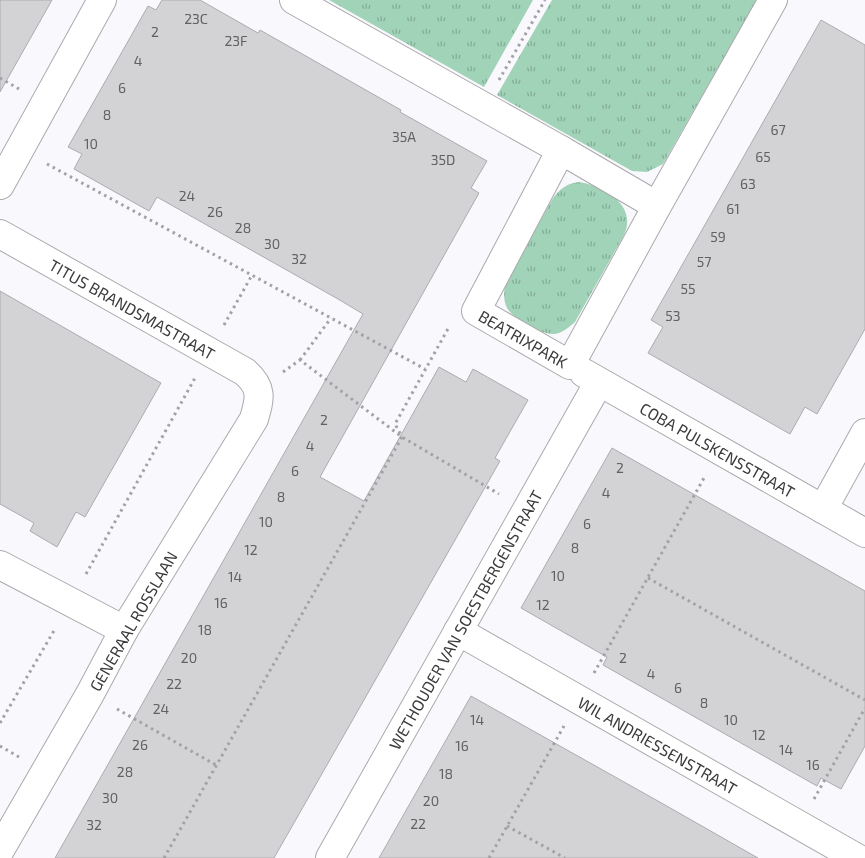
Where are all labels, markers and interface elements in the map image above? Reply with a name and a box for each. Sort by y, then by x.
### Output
house number: 23C [184,10,208,27]
house number: 2 [151,23,159,40]
house number: 23F [224,32,248,49]
house number: 4 [134,52,142,69]
house number: 6 [118,79,126,96]
house number: 8 [103,106,111,123]
house number: 67 [770,121,786,138]
house number: 35A [392,128,416,145]
house number: 10 [84,135,98,152]
house number: 65 [755,148,771,165]
house number: 35D [431,151,455,168]
house number: 63 [740,175,756,192]
house number: 24 [179,187,195,204]
house number: 61 [726,200,740,217]
house number: 26 [207,203,223,220]
house number: 28 [235,219,251,236]
house number: 59 [710,228,726,245]
house number: 30 [264,235,280,252]
house number: 32 [291,250,307,267]
house number: 57 [697,253,711,270]
street label: TITUS BRANDSMASTRAAT [46,254,219,363]
house number: 55 [680,280,696,297]
street label: BEATRIXPARK [476,305,572,372]
house number: 53 [665,307,681,324]
street label: COBA PULSKENSSTRAAT [637,398,799,501]
house number: 2 [320,411,328,428]
house number: 4 [306,437,314,454]
house number: 2 [616,459,624,476]
house number: 6 [291,462,299,479]
house number: 4 [602,484,610,501]
street label: WETHOUDER VAN SOESTBERGENSTRAAT [384,487,546,752]
house number: 8 [277,488,285,505]
house number: 10 [259,513,273,530]
house number: 6 [583,515,591,532]
house number: 8 [571,539,579,556]
house number: 12 [244,541,258,558]
street label: GENERAAL ROSSLAAN [85,548,181,694]
house number: 10 [551,567,565,584]
house number: 14 [228,568,242,585]
house number: 16 [214,594,228,611]
house number: 12 [536,596,550,613]
house number: 18 [198,621,212,638]
house number: 20 [181,649,197,666]
house number: 2 [619,649,627,666]
house number: 4 [647,665,655,682]
house number: 22 [166,675,182,692]
house number: 6 [674,679,682,696]
street label: WIL ANDRIESSENSTRAAT [575,692,741,797]
house number: 8 [700,694,708,711]
house number: 24 [153,700,169,717]
house number: 14 [470,711,484,728]
house number: 10 [724,711,738,728]
house number: 12 [752,726,766,743]
house number: 26 [132,736,148,753]
house number: 16 [455,737,469,754]
house number: 14 [779,741,793,758]
house number: 16 [806,756,820,773]
house number: 28 [117,763,133,780]
house number: 18 [439,765,453,782]
house number: 30 [102,789,118,806]
house number: 20 [423,792,439,809]
house number: 22 [410,815,426,832]
house number: 32 [86,816,102,833]

